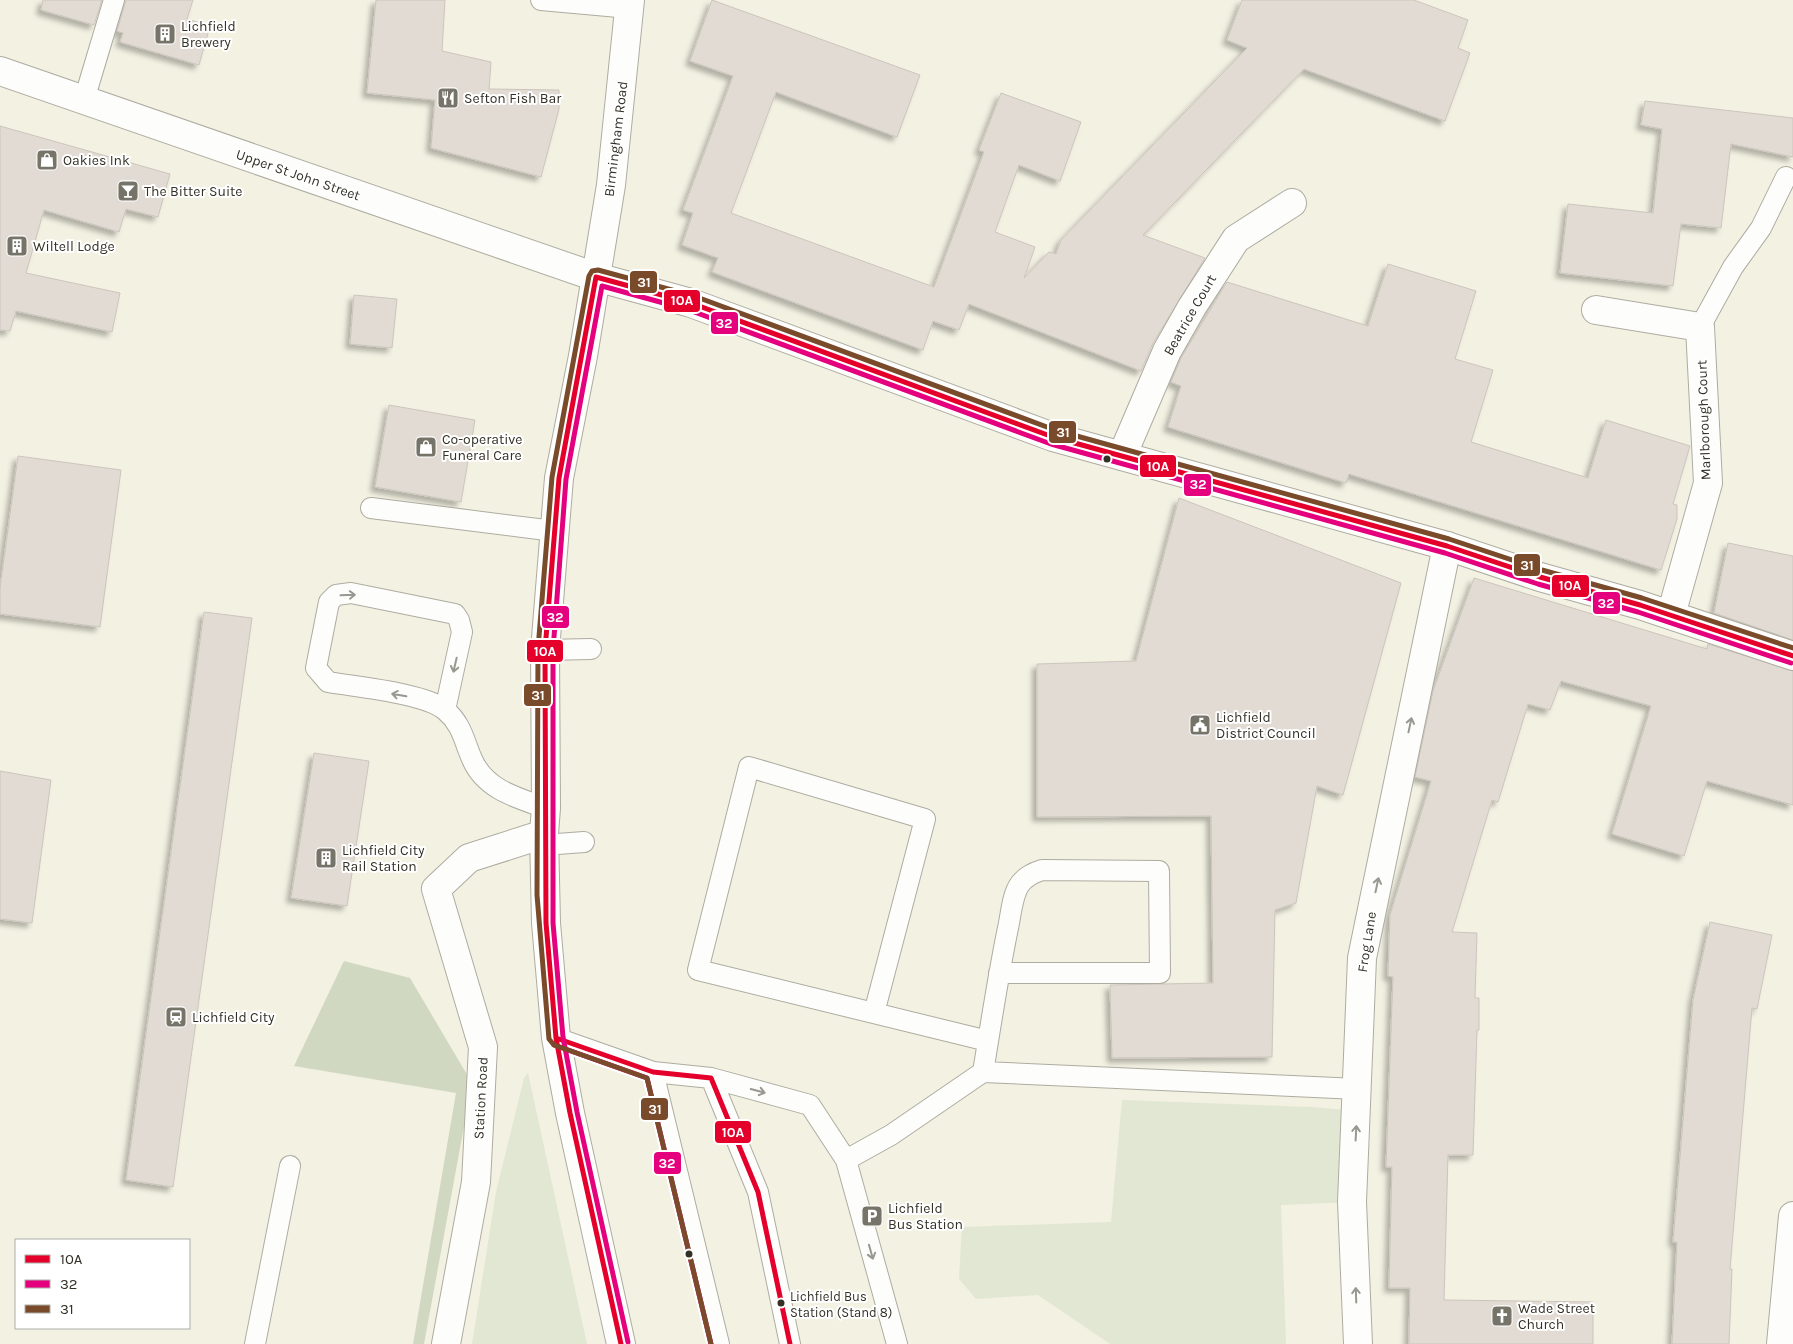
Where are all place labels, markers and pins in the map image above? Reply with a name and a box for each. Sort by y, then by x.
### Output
place label: Lichfield Brewery [181,18,236,51]
building icon: Lichfield Brewery [153,22,177,46]
restaurant icon: Sefton Fish Bar [436,86,460,110]
place label: Sefton Fish Bar [464,90,562,107]
shop icon: Oakies Ink [35,148,59,172]
place label: Oakies Ink [63,152,130,169]
bar icon: The Bitter Suite [116,179,140,203]
place label: The Bitter Suite [144,183,243,200]
building icon: Wiltell Lodge [5,234,29,258]
place label: Wiltell Lodge [33,238,115,255]
place label: Co-operative Funeral Care [442,431,523,464]
shop icon: Co-operative Funeral Care [414,435,438,459]
unlabelled marker [1102,454,1112,464]
place label: Lichfield District Council [1216,709,1316,742]
public building icon: Lichfield District Council [1188,713,1212,737]
place label: Lichfield City Rail Station [342,842,425,875]
building icon: Lichfield City Rail Station [314,846,338,870]
station icon: Lichfield City [164,1005,188,1029]
place label: Lichfield City [192,1009,275,1026]
place label: Lichfield Bus Station [888,1200,963,1233]
parking icon: Lichfield Bus Station [860,1204,884,1228]
unlabelled marker [684,1249,694,1259]
place label: Lichfield Bus Station (Stand 8) [790,1289,892,1320]
marker: Lichfield Bus Station (Stand 8) [776,1298,786,1308]
place label: Wade Street Church [1518,1300,1595,1333]
church icon: Wade Street Church [1490,1304,1514,1328]

